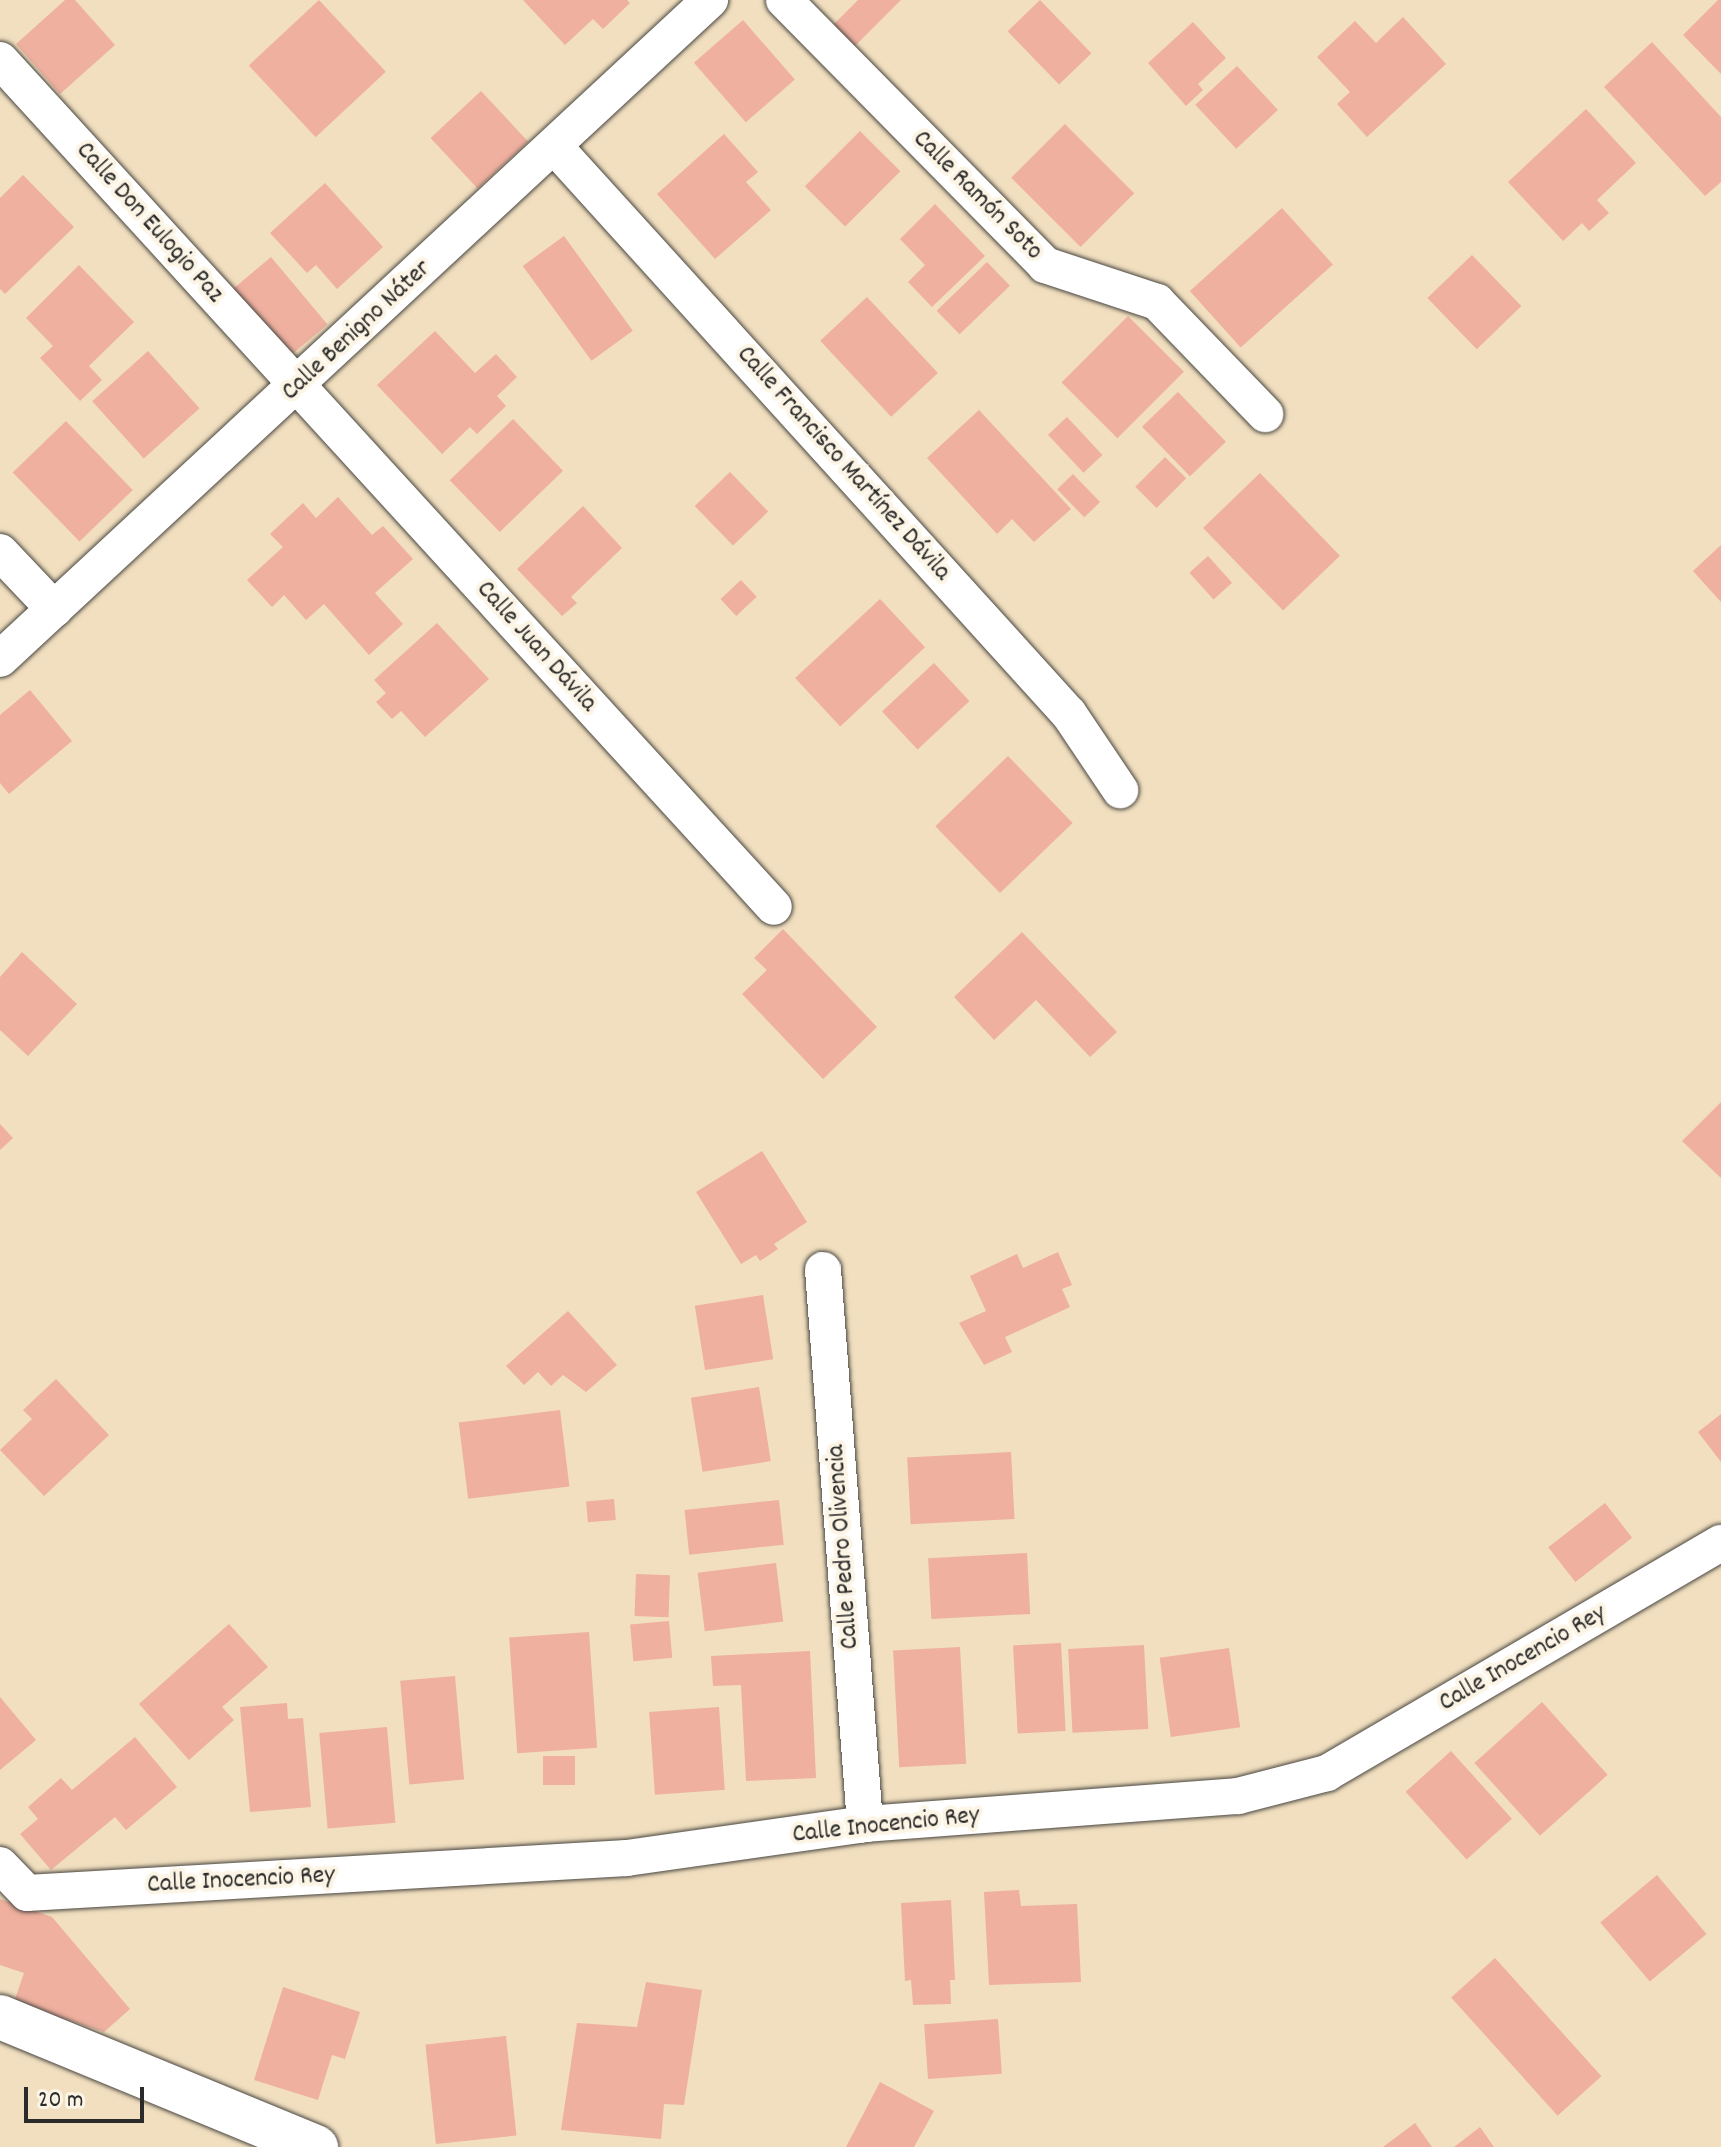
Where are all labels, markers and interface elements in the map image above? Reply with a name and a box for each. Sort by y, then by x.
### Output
street label: Calle Ramón Soto [905,124,1049,268]
street label: Calle Don Eulogio Paz [68,136,230,310]
street label: Calle Benigno Náter [276,254,438,408]
street label: Calle Francisco Martínez Dávila [729,340,957,588]
street label: Calle Juan Dávila [469,575,603,719]
street label: Calle Pedro Olivencia [821,1444,867,1650]
street label: Calle Inocencio Rey [1434,1599,1612,1719]
street label: Calle Inocencio Rey [791,1801,981,1851]
street label: Calle Inocencio Rey [146,1861,336,1901]
scale bar [28,2071,148,2121]
text: 20 m [38,2084,84,2118]

